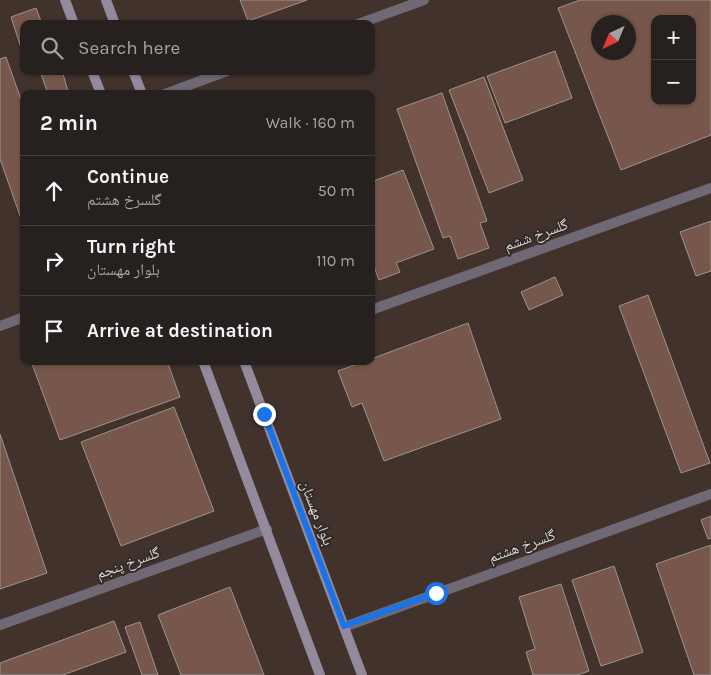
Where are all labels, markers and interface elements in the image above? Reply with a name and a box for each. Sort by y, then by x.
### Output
north arrow [591,15,636,60]
map controls [651,15,696,105]
button: + [651,15,696,60]
search box [20,20,375,75]
icon: search [38,34,66,62]
text: Search here [78,37,180,59]
button: − [651,60,696,105]
text: 2 min [40,111,98,135]
text: Walk · 160 m [266,113,355,132]
text: Continue [87,166,169,188]
icon: ahead [40,177,68,205]
text: 50 m [318,181,355,200]
text: گلسرخ هشتم [87,190,162,209]
street label: گلسرخ ششم [502,215,571,256]
text: Turn right [87,236,176,258]
icon: right [40,247,68,275]
text: 110 m [316,251,355,270]
text: بلوار مهستان [87,260,160,279]
icon: arrive [40,317,68,345]
text: Arrive at destination [87,320,273,342]
route end [253,403,276,426]
street label: بلوار مهستان [295,478,338,548]
street label: گلسرخ هشتم [486,525,559,567]
street label: گلسرخ پنجم [94,543,163,584]
route start [425,582,448,605]

